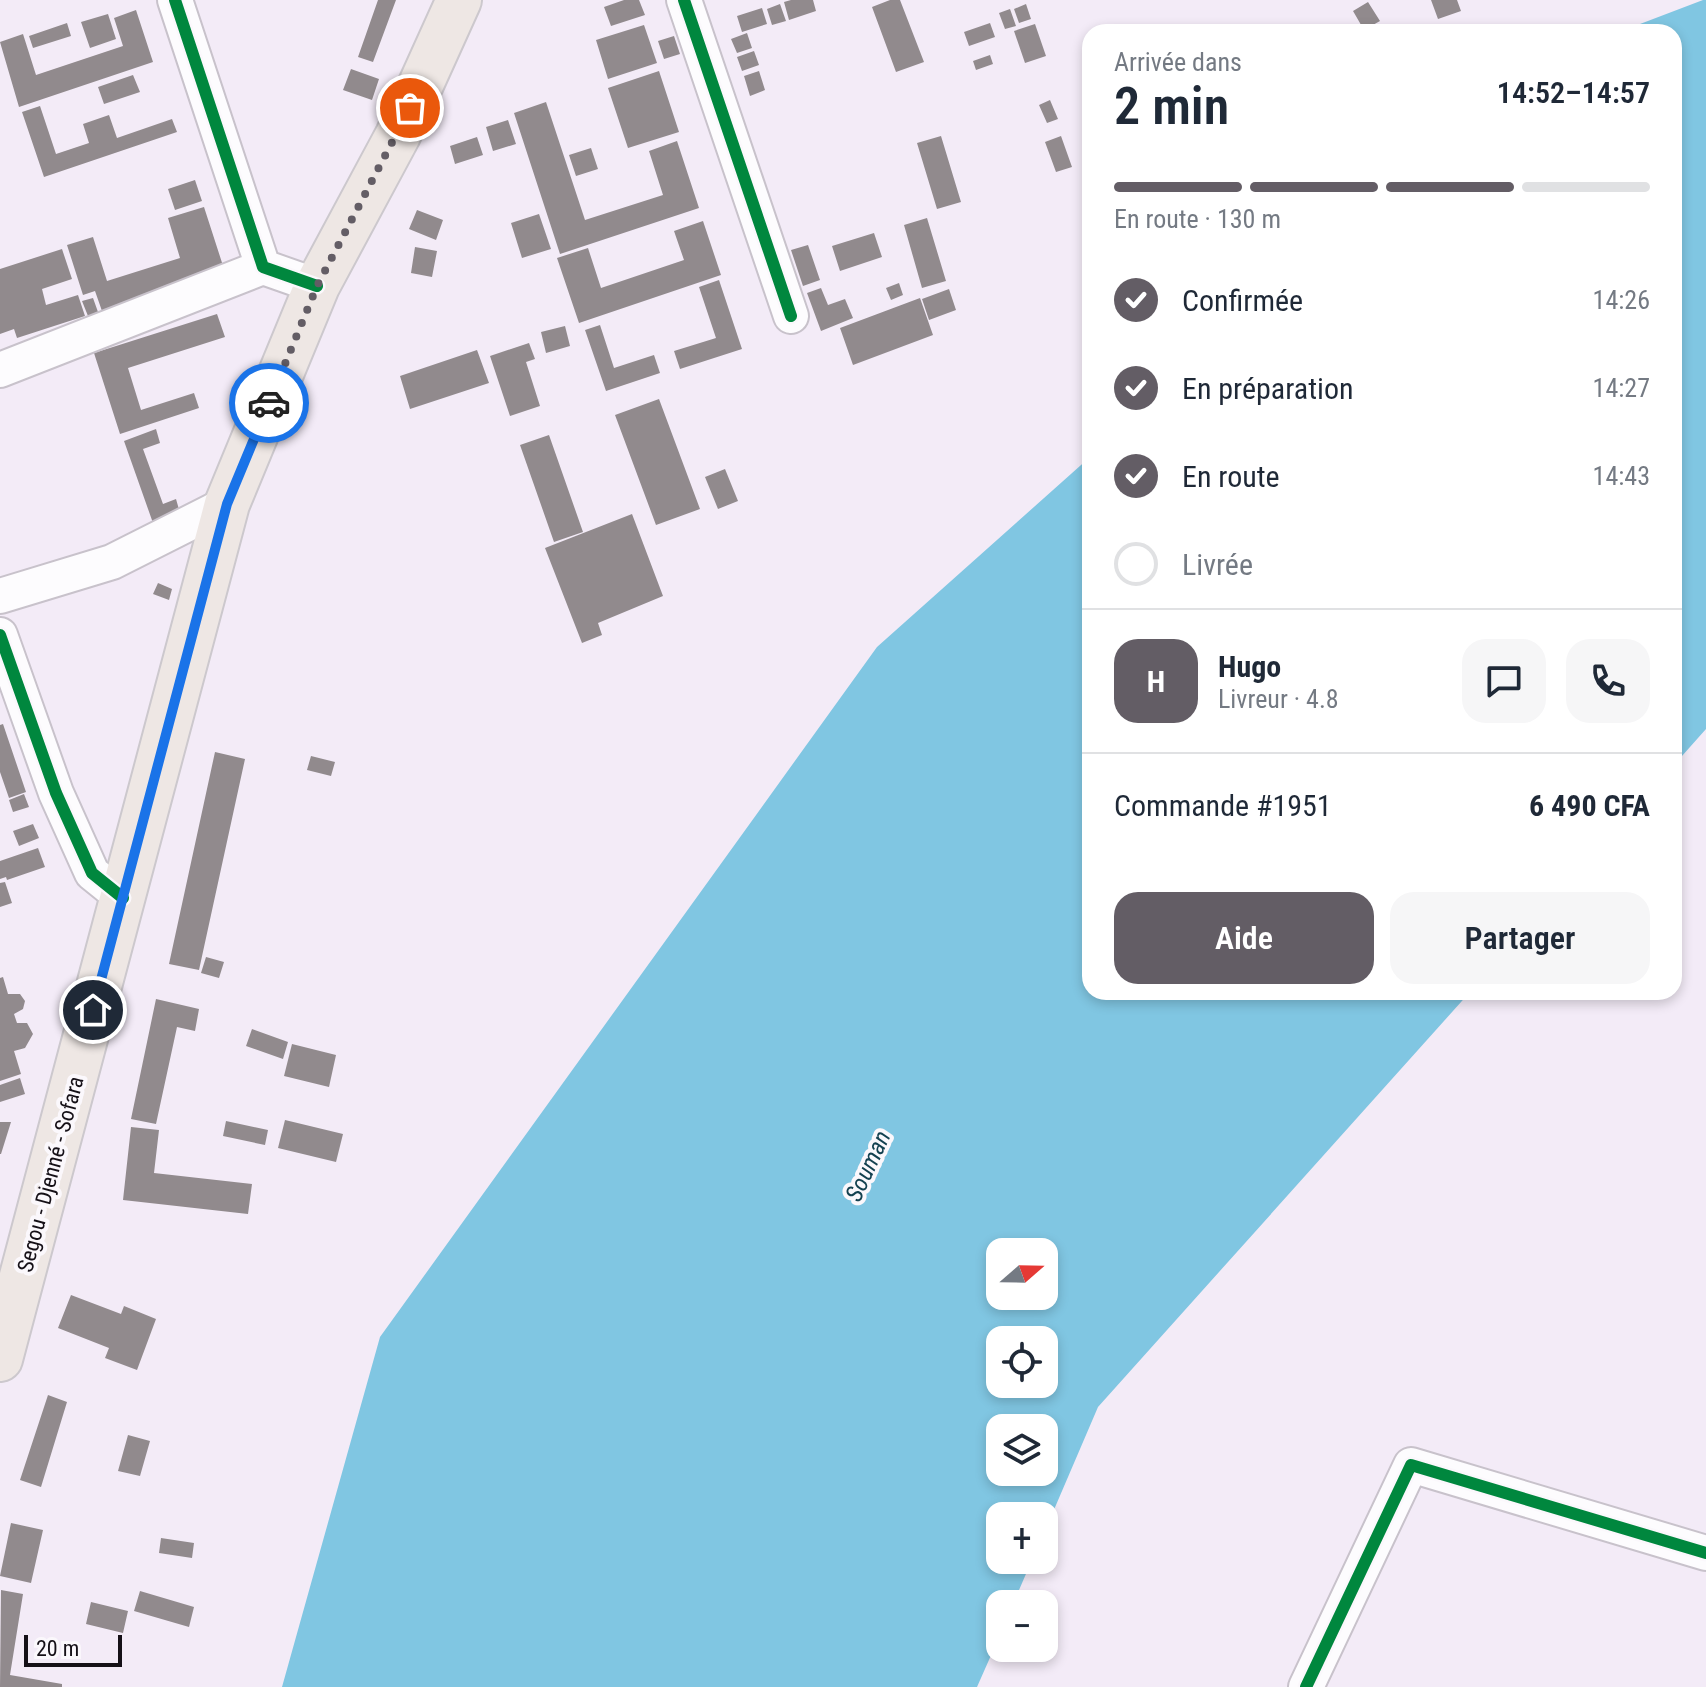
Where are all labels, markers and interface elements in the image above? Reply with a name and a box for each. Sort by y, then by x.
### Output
text: Arrivée dans [1114,47,1242,77]
pin [376,74,444,142]
text: 14:52–14:57 [1497,75,1650,110]
text: 2 min [1114,76,1229,137]
icon: bag [388,86,432,130]
text: En route · 130 m [1114,204,1281,234]
icon: check [1114,278,1158,322]
text: Confirmée [1182,283,1303,318]
text: 14:26 [1593,285,1650,315]
courier [229,363,309,443]
icon: check [1114,366,1158,410]
text: En préparation [1182,371,1354,406]
text: 14:27 [1593,373,1650,403]
icon: car [247,381,291,425]
icon: check [1114,454,1158,498]
text: En route [1182,459,1280,494]
text: 14:43 [1593,461,1650,491]
text: Livrée [1182,547,1253,582]
button: chat [1462,639,1546,723]
button: phone [1566,639,1650,723]
text: Hugo [1218,649,1281,684]
text: H [1147,664,1165,699]
text: Livreur · 4.8 [1218,684,1339,714]
text: Commande #1951 [1114,788,1332,823]
text: 6 490 CFA [1529,788,1650,823]
button: Aide [1114,892,1374,984]
button: Partager [1390,892,1650,984]
pin [59,976,127,1044]
icon: home [71,988,115,1032]
street label: Segou - Djenné - Sofara [12,1074,89,1275]
water label: Souman [839,1126,897,1206]
north arrow [986,1238,1058,1310]
map controls [986,1238,1058,1662]
button: locate [986,1326,1058,1398]
button: layers [986,1414,1058,1486]
button: + [986,1502,1058,1574]
button: − [986,1590,1058,1662]
scale bar [24,1631,122,1667]
text: 20 m [36,1636,79,1661]

